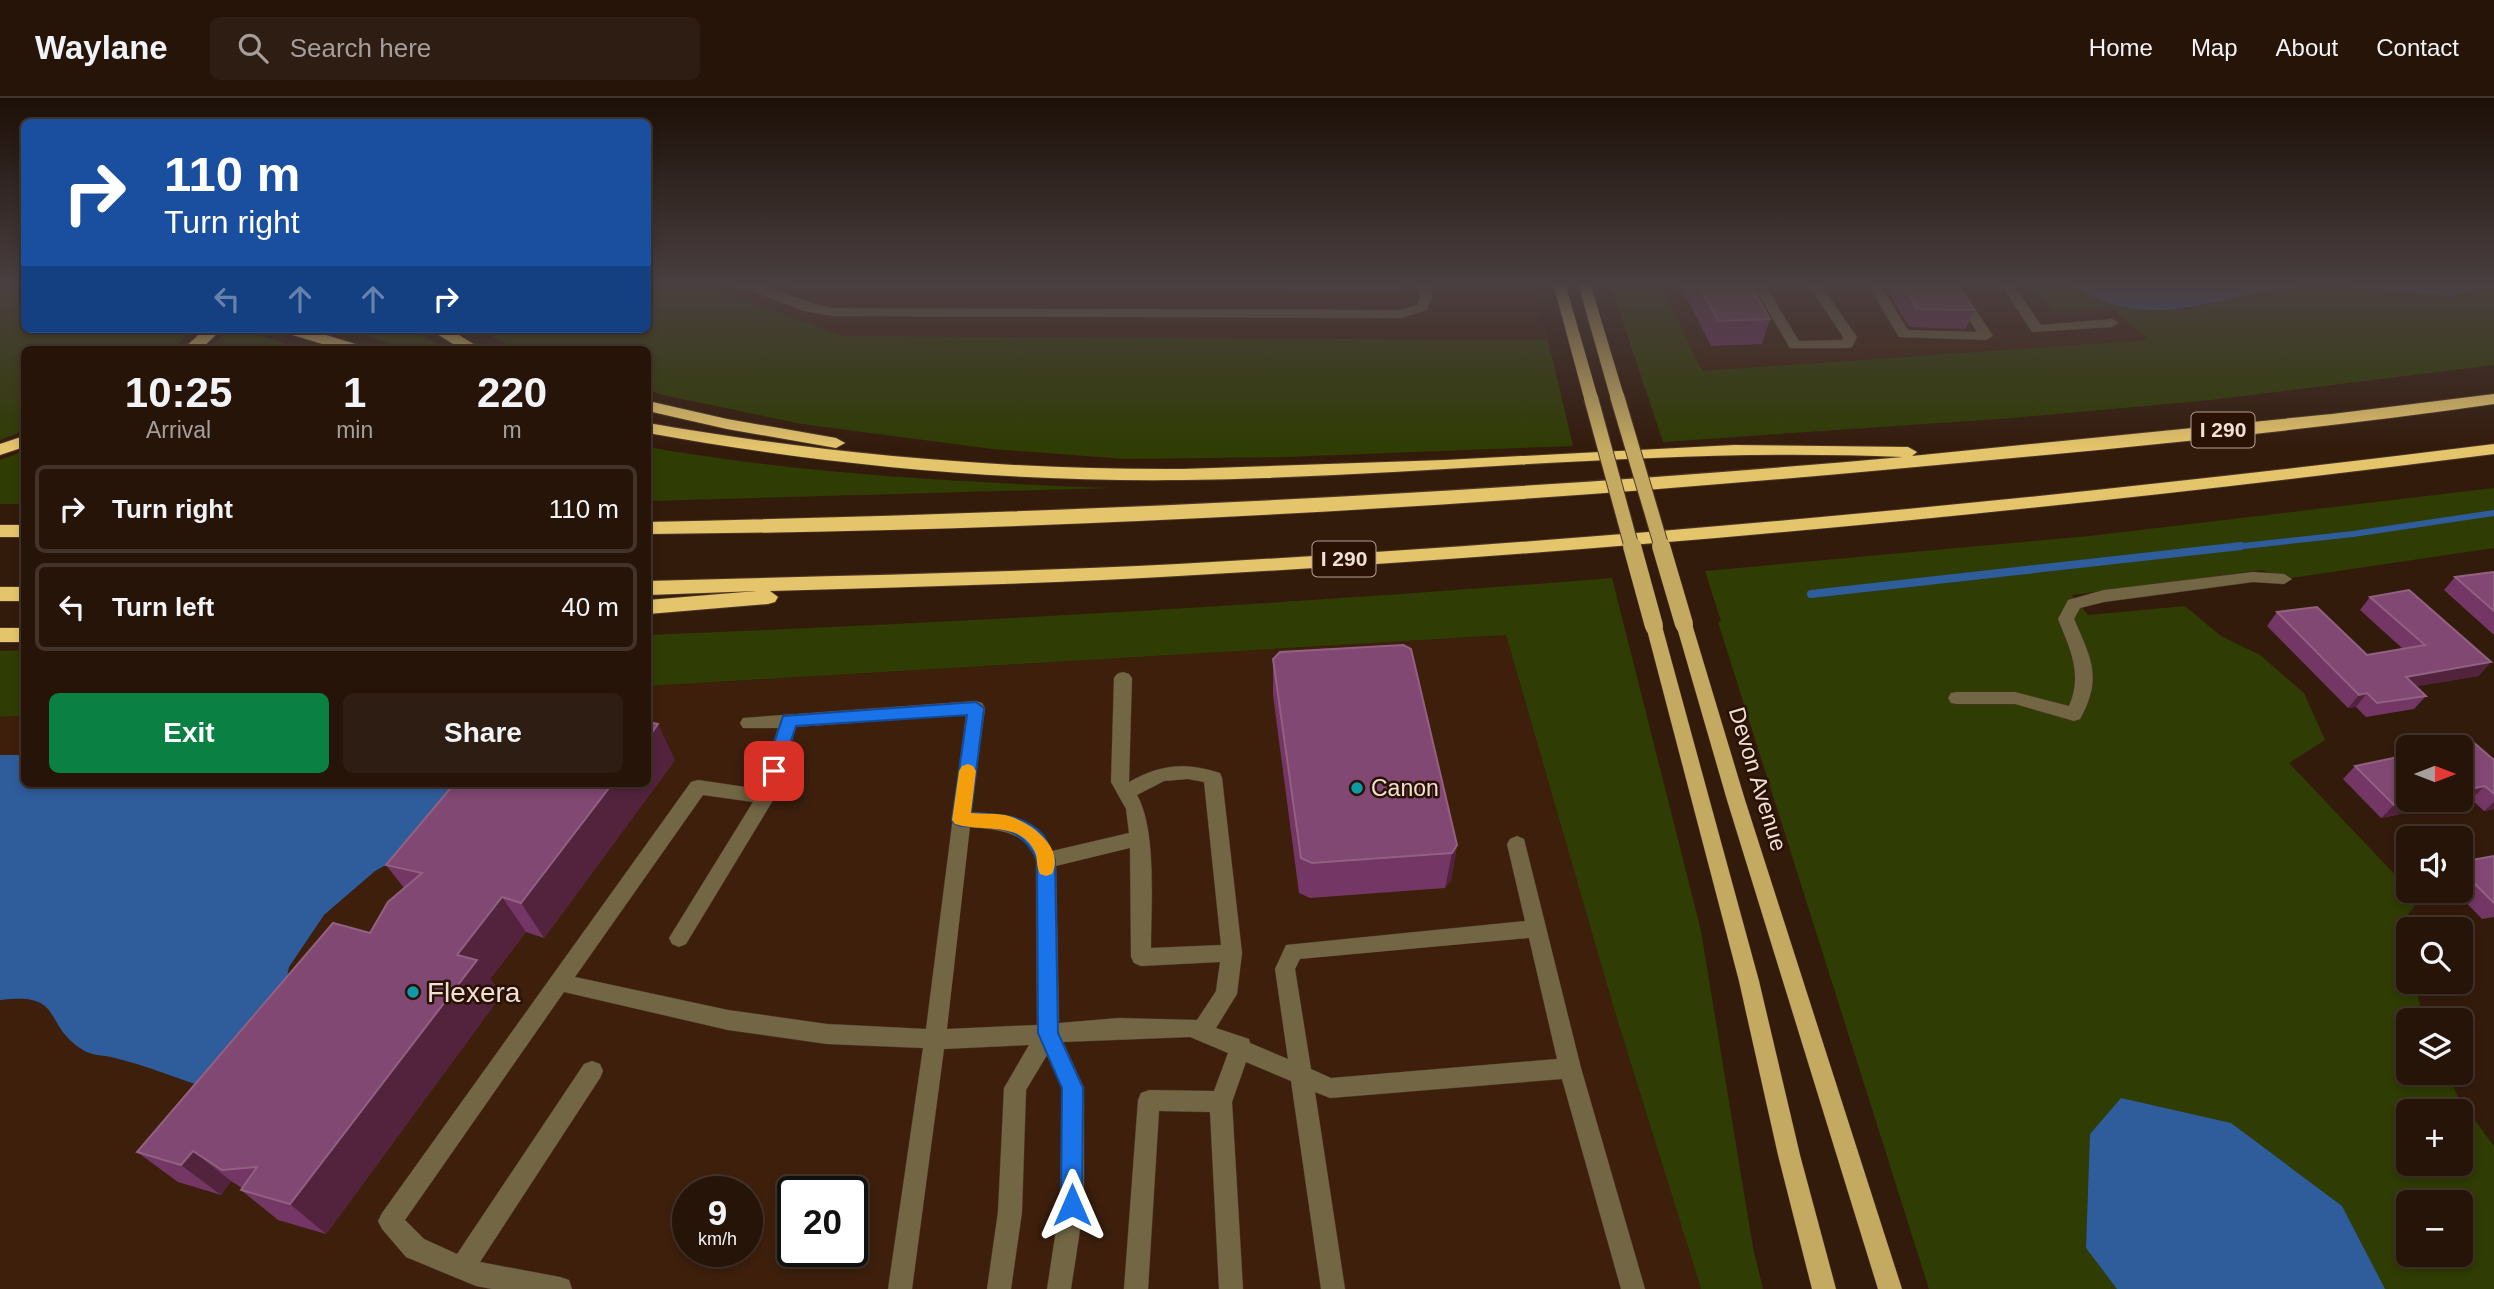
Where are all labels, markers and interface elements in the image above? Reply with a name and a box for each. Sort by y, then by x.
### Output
search box [210,17,700,80]
text: Waylane [35,29,168,66]
icon: search [234,29,272,67]
text: Search here [290,33,431,63]
text: Home [2089,34,2153,61]
text: Map [2191,34,2238,61]
text: About [2276,34,2338,61]
text: Contact [2376,34,2459,61]
icon: right [49,147,140,238]
text: 110 m [164,147,300,201]
text: Turn right [164,204,300,240]
icon: left [208,280,246,318]
icon: ahead [281,280,319,318]
icon: ahead [354,280,392,318]
icon: right [427,280,465,318]
text: 10:25 [125,369,232,416]
text: 1 [343,369,366,416]
text: 220 [477,369,547,416]
road number: I 290 [2192,412,2254,448]
text: Arrival [146,417,211,443]
text: min [336,417,373,443]
text: m [503,417,522,443]
icon: right [53,490,91,528]
text: Turn right [112,494,233,524]
text: 110 m [549,494,619,524]
road number: I 290 [1312,542,1376,576]
icon: left [53,588,91,626]
text: Turn left [112,592,214,622]
text: 40 m [561,592,619,622]
button: Exit [49,693,329,773]
button: Share [343,693,623,773]
street label: Devon Avenue [1724,704,1792,854]
north arrow [2396,735,2473,812]
map controls [2396,735,2473,1267]
pin [744,741,804,801]
icon: arrive [755,752,793,790]
place label: Canon [1371,775,1439,801]
marker: Canon [1349,780,1365,796]
button: sound [2396,826,2473,903]
button: search [2396,917,2473,994]
place label: Flexera [427,977,521,1008]
marker: Flexera [405,984,421,1000]
button: layers [2396,1008,2473,1085]
button: + [2396,1099,2473,1176]
position arrow [1035,1168,1109,1242]
speed limit sign: 20 [777,1176,868,1267]
button: − [2396,1190,2473,1267]
text: 9 [708,1193,727,1232]
text: km/h [698,1229,737,1249]

